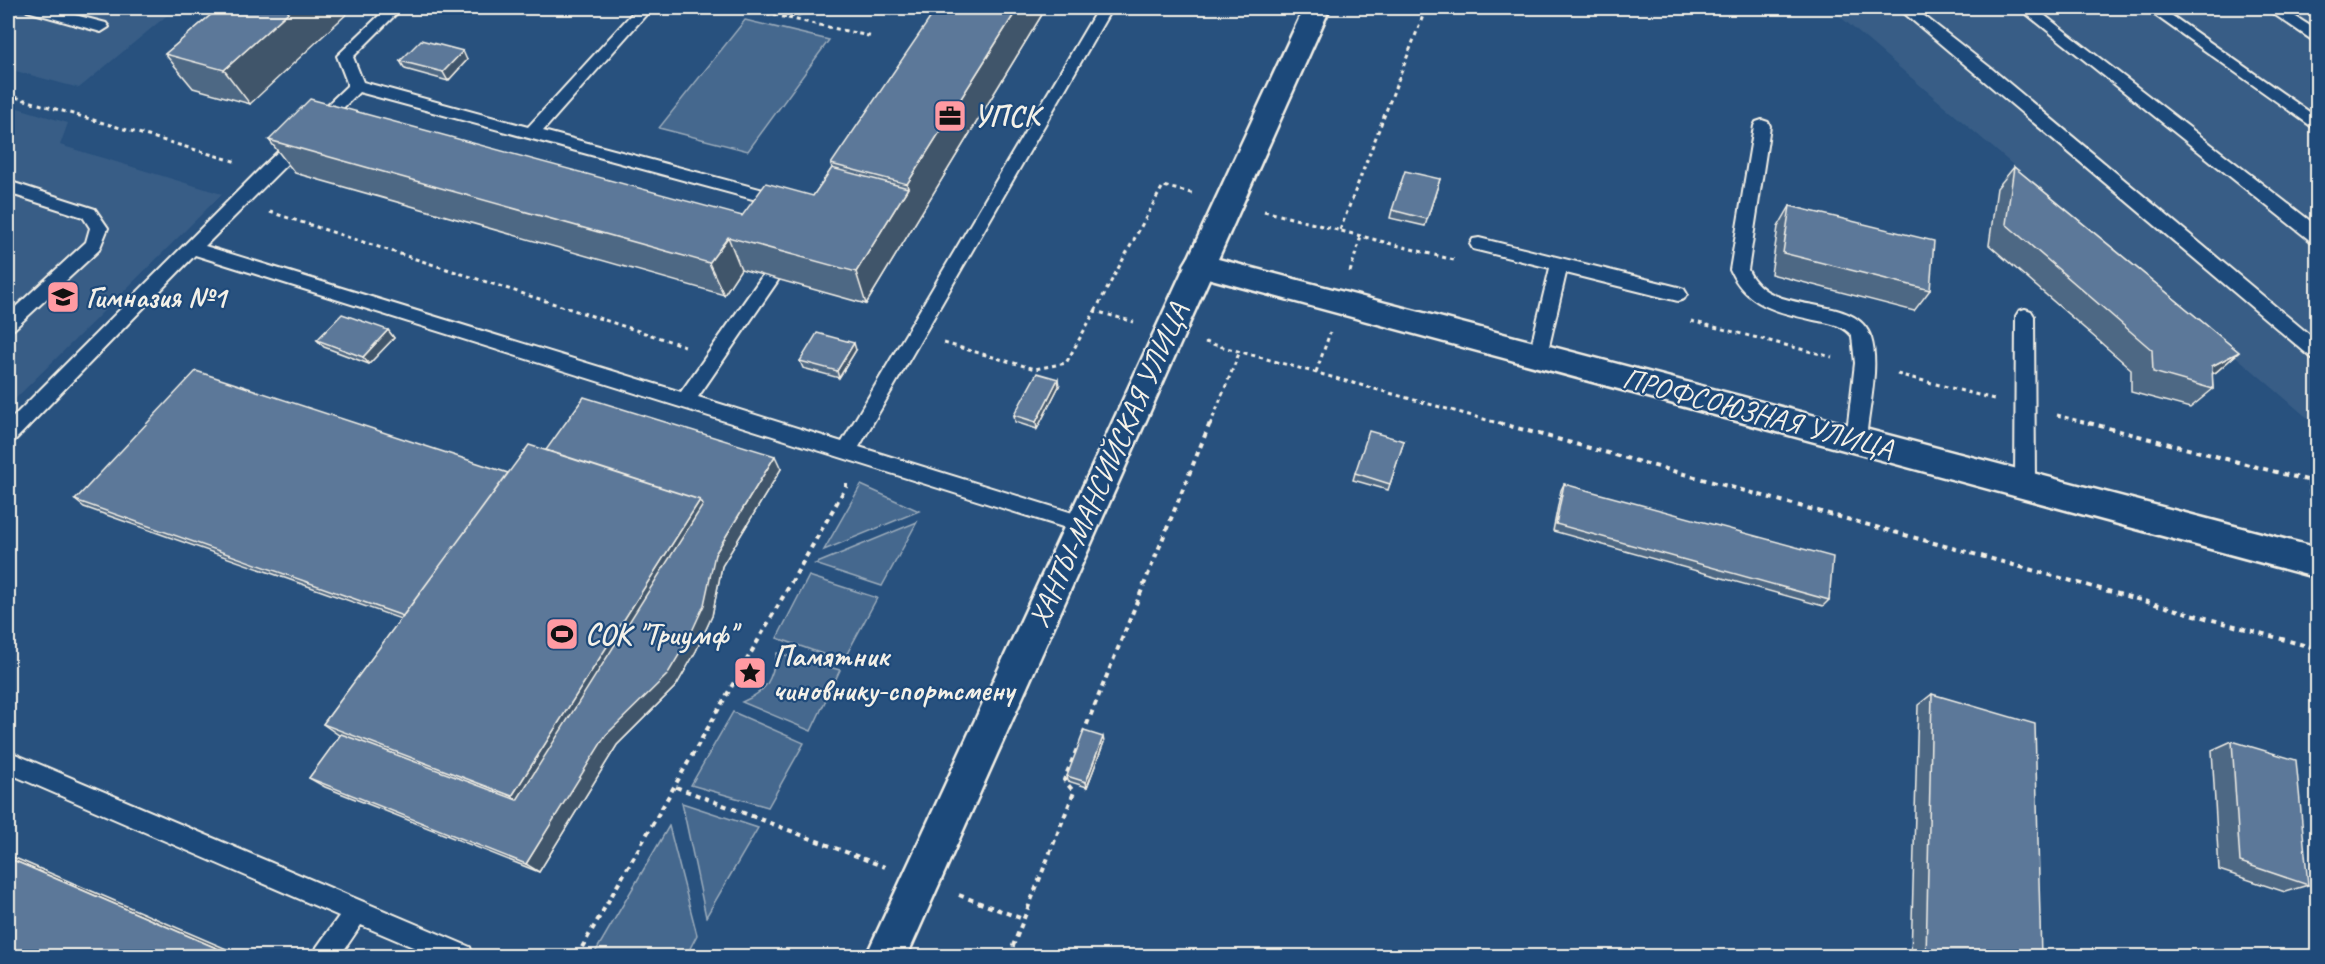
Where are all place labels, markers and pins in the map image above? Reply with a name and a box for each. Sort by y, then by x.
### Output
place label: УПСК [973,97,1045,135]
office icon: УПСК [932,98,968,134]
place label: Гимназия №1 [86,278,230,316]
school or university icon: Гимназия №1 [45,279,81,315]
place label: СОК "Триумф" [585,615,742,654]
sports icon: СОК "Триумф" [544,616,580,652]
place label: Памятник чиновнику-спортсмену [773,637,1017,709]
place icon: Памятник чиновнику-спортсмену [732,655,768,691]

